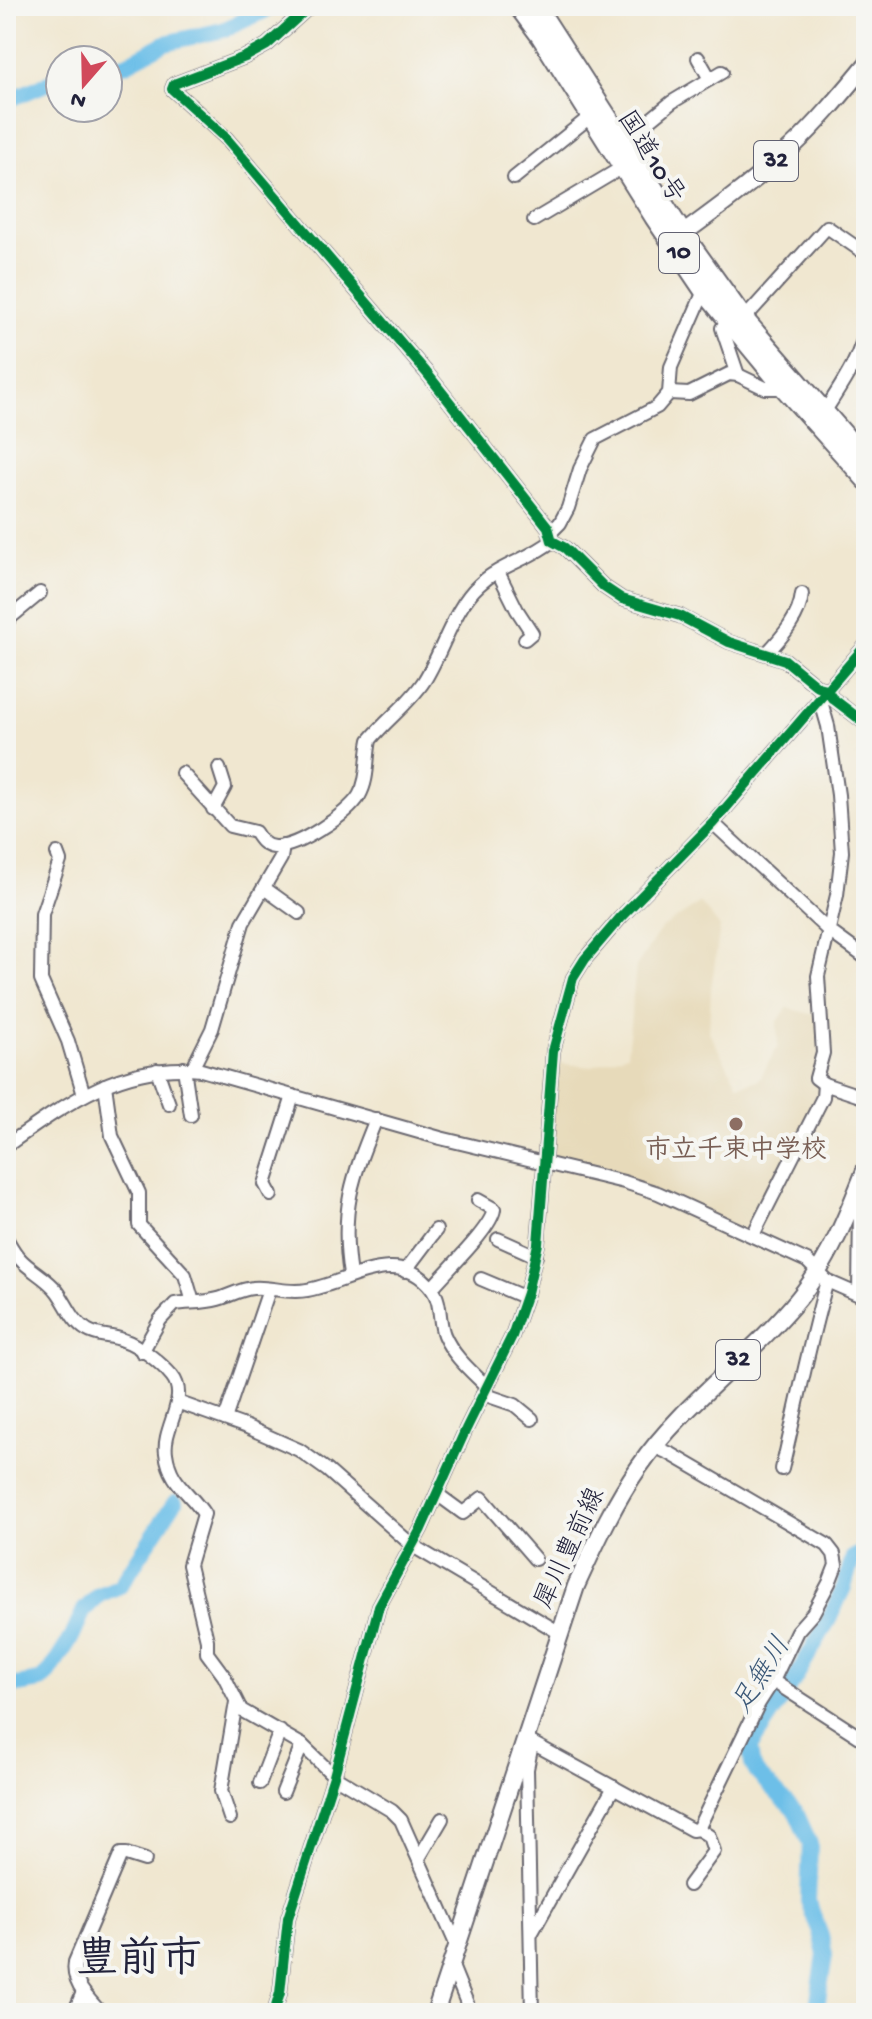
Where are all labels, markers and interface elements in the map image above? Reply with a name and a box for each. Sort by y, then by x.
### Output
north arrow [44,44,124,124]
text: N [67,84,90,114]
street label: 国道10号 [608,105,690,210]
road number: 32 [754,141,798,181]
road number: 10 [659,233,699,273]
marker: 市立千束中学校 [727,1115,745,1133]
place label: 市立千束中学校 [645,1135,827,1168]
road number: 32 [716,1340,760,1380]
street label: 犀川豊前線 [529,1483,614,1614]
water label: 足無川 [726,1631,799,1720]
district label: 豊前市 [76,1935,202,1987]

